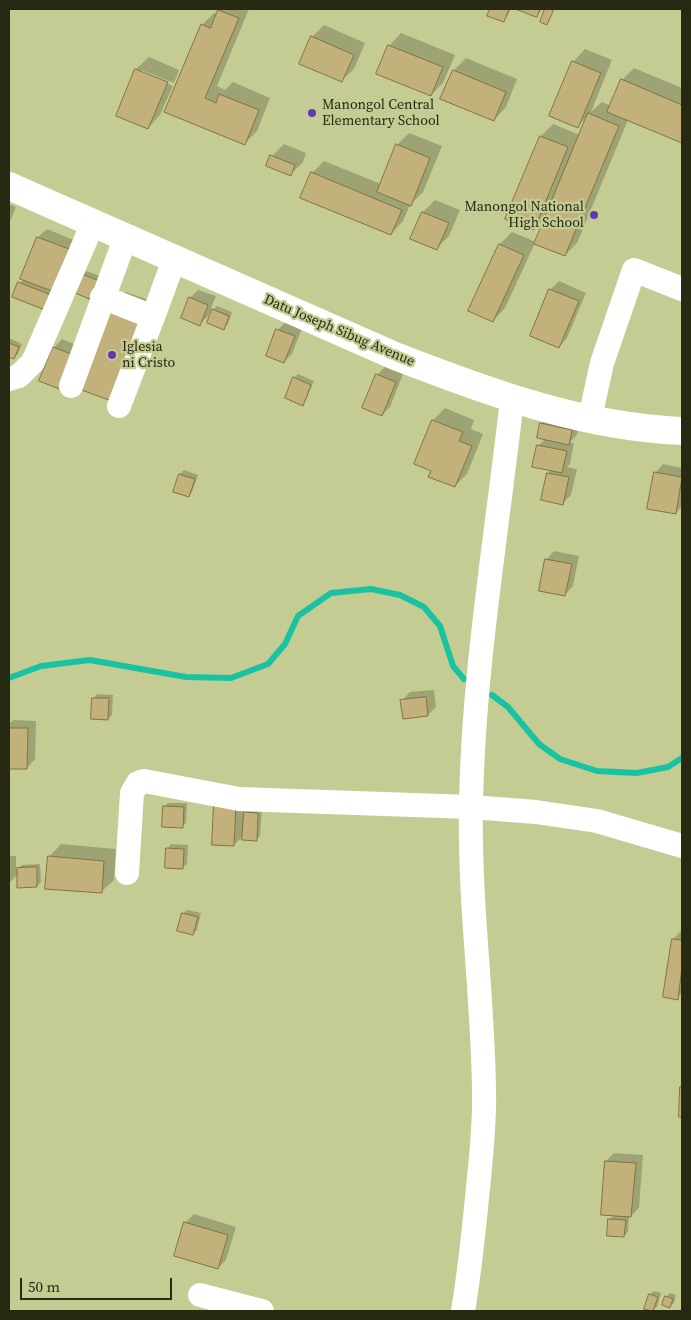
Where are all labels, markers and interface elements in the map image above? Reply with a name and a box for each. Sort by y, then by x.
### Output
place label: Manongol Central Elementary School [322,97,440,130]
marker: Manongol Central Elementary School [306,107,318,119]
place label: Manongol National High School [464,199,584,232]
marker: Manongol National High School [588,209,600,221]
street label: Datu Joseph Sibug Avenue [261,292,417,370]
place label: Iglesia ni Cristo [122,339,175,372]
marker: Iglesia ni Cristo [106,349,118,361]
scale bar [22,1268,175,1300]
text: 50 m [28,1276,60,1297]

